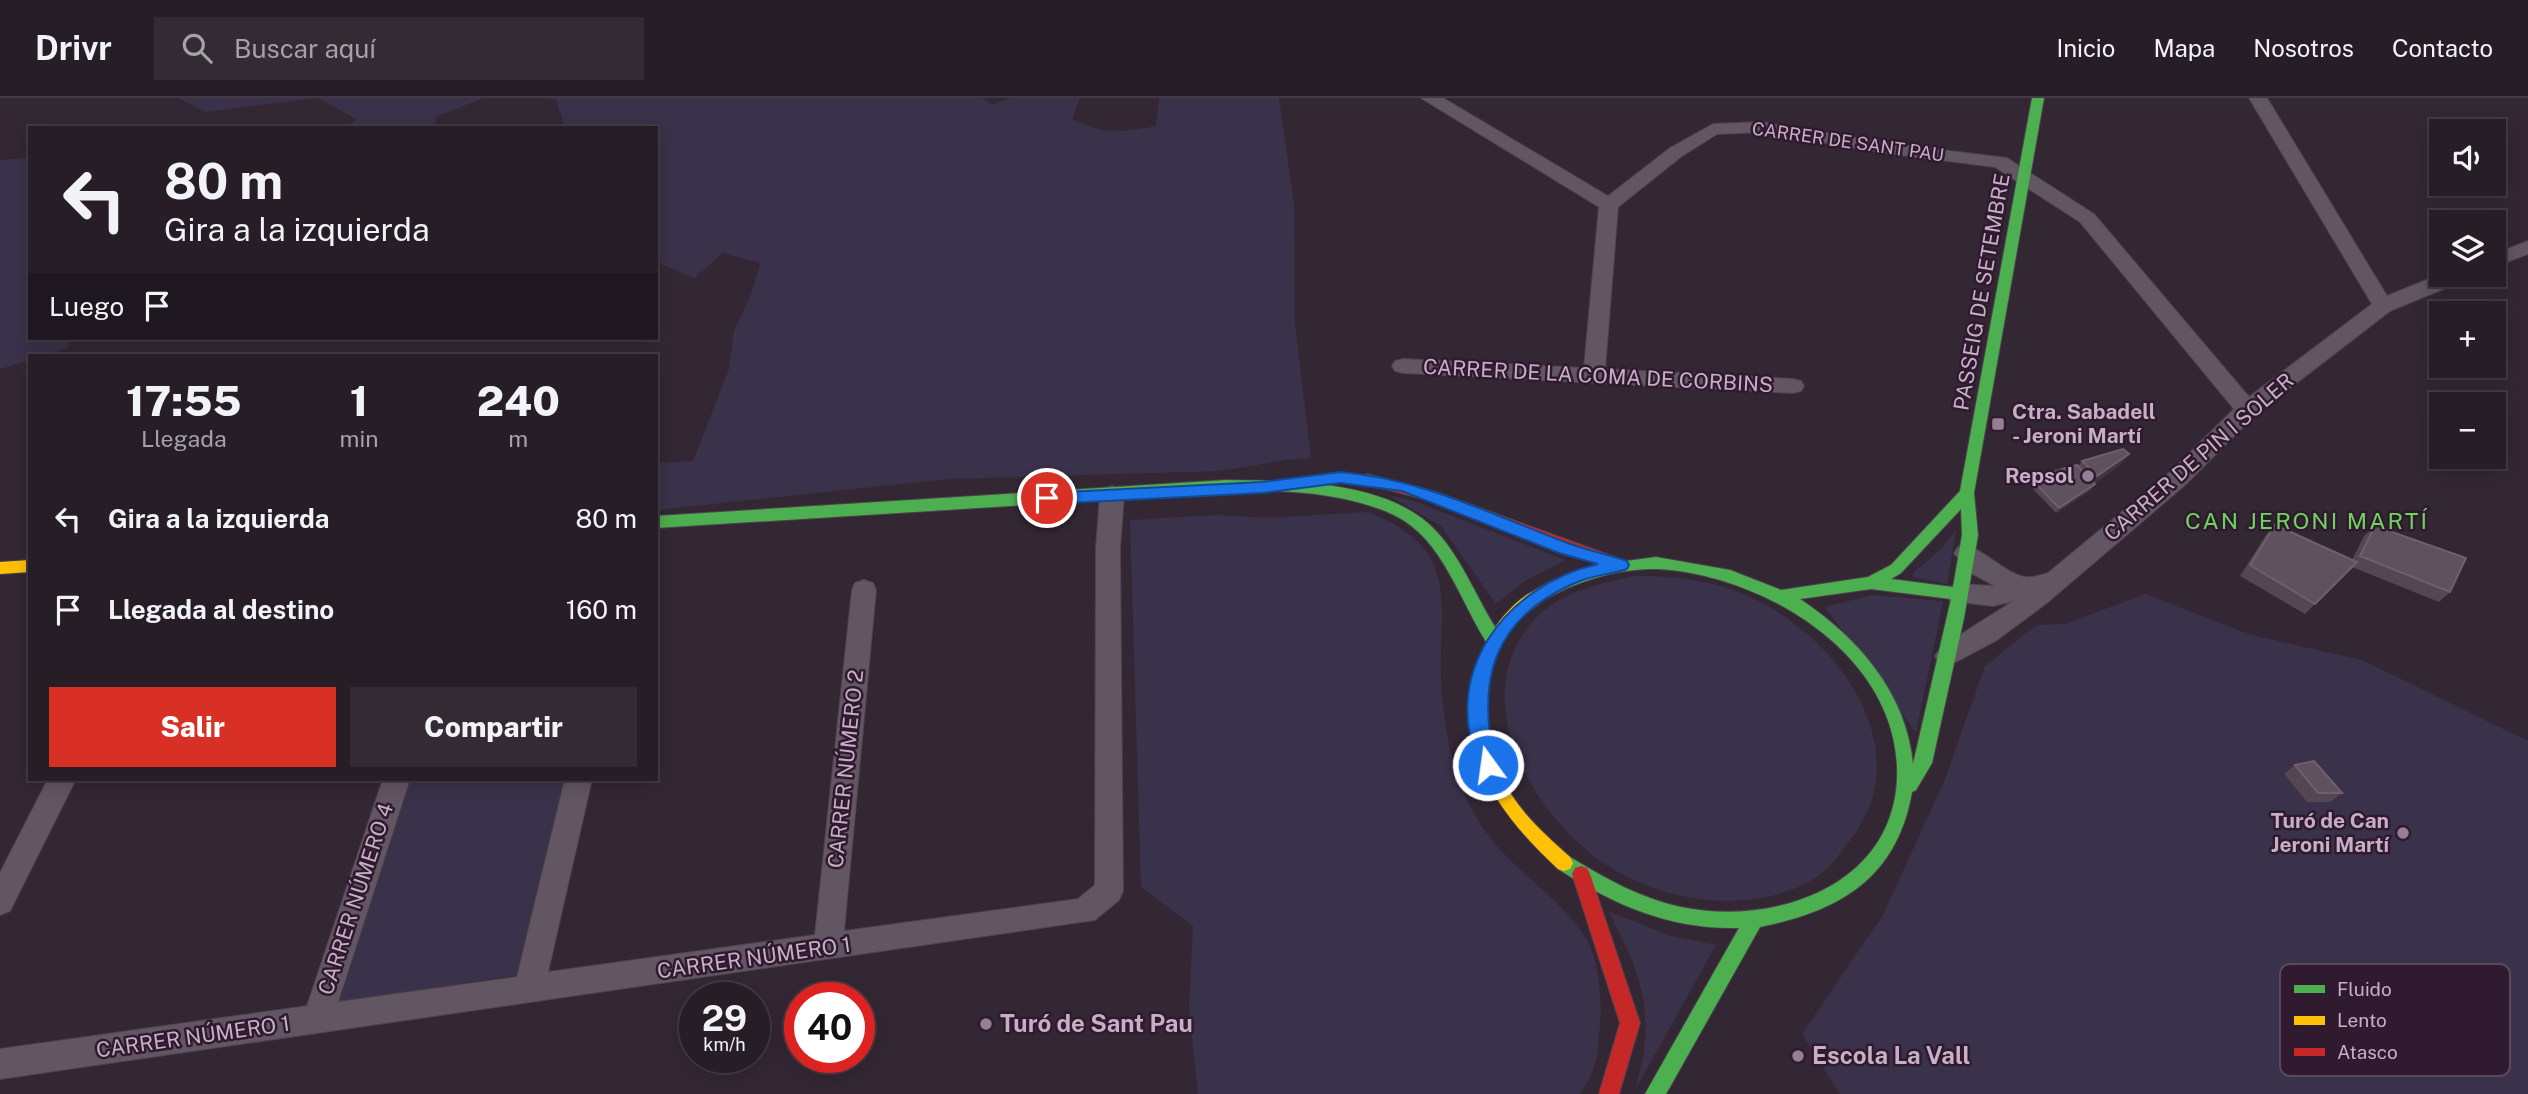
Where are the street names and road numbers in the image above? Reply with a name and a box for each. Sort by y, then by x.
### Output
street label: CARRER DE SANT PAU [1751,118,1945,165]
street label: PASSEIG DE SETEMBRE [1948,171,2015,412]
street label: CARRER DE LA COMA DE CORBINS [1422,354,1774,397]
street label: CARRER DE PIN I SOLER [2099,368,2298,546]
street label: CARRER NÚMERO 2 [823,669,868,869]
street label: CARRER NÚMERO 4 [313,800,398,998]
street label: CARRER NÚMERO 1 [656,932,852,983]
street label: CARRER NÚMERO 1 [95,1011,291,1062]

